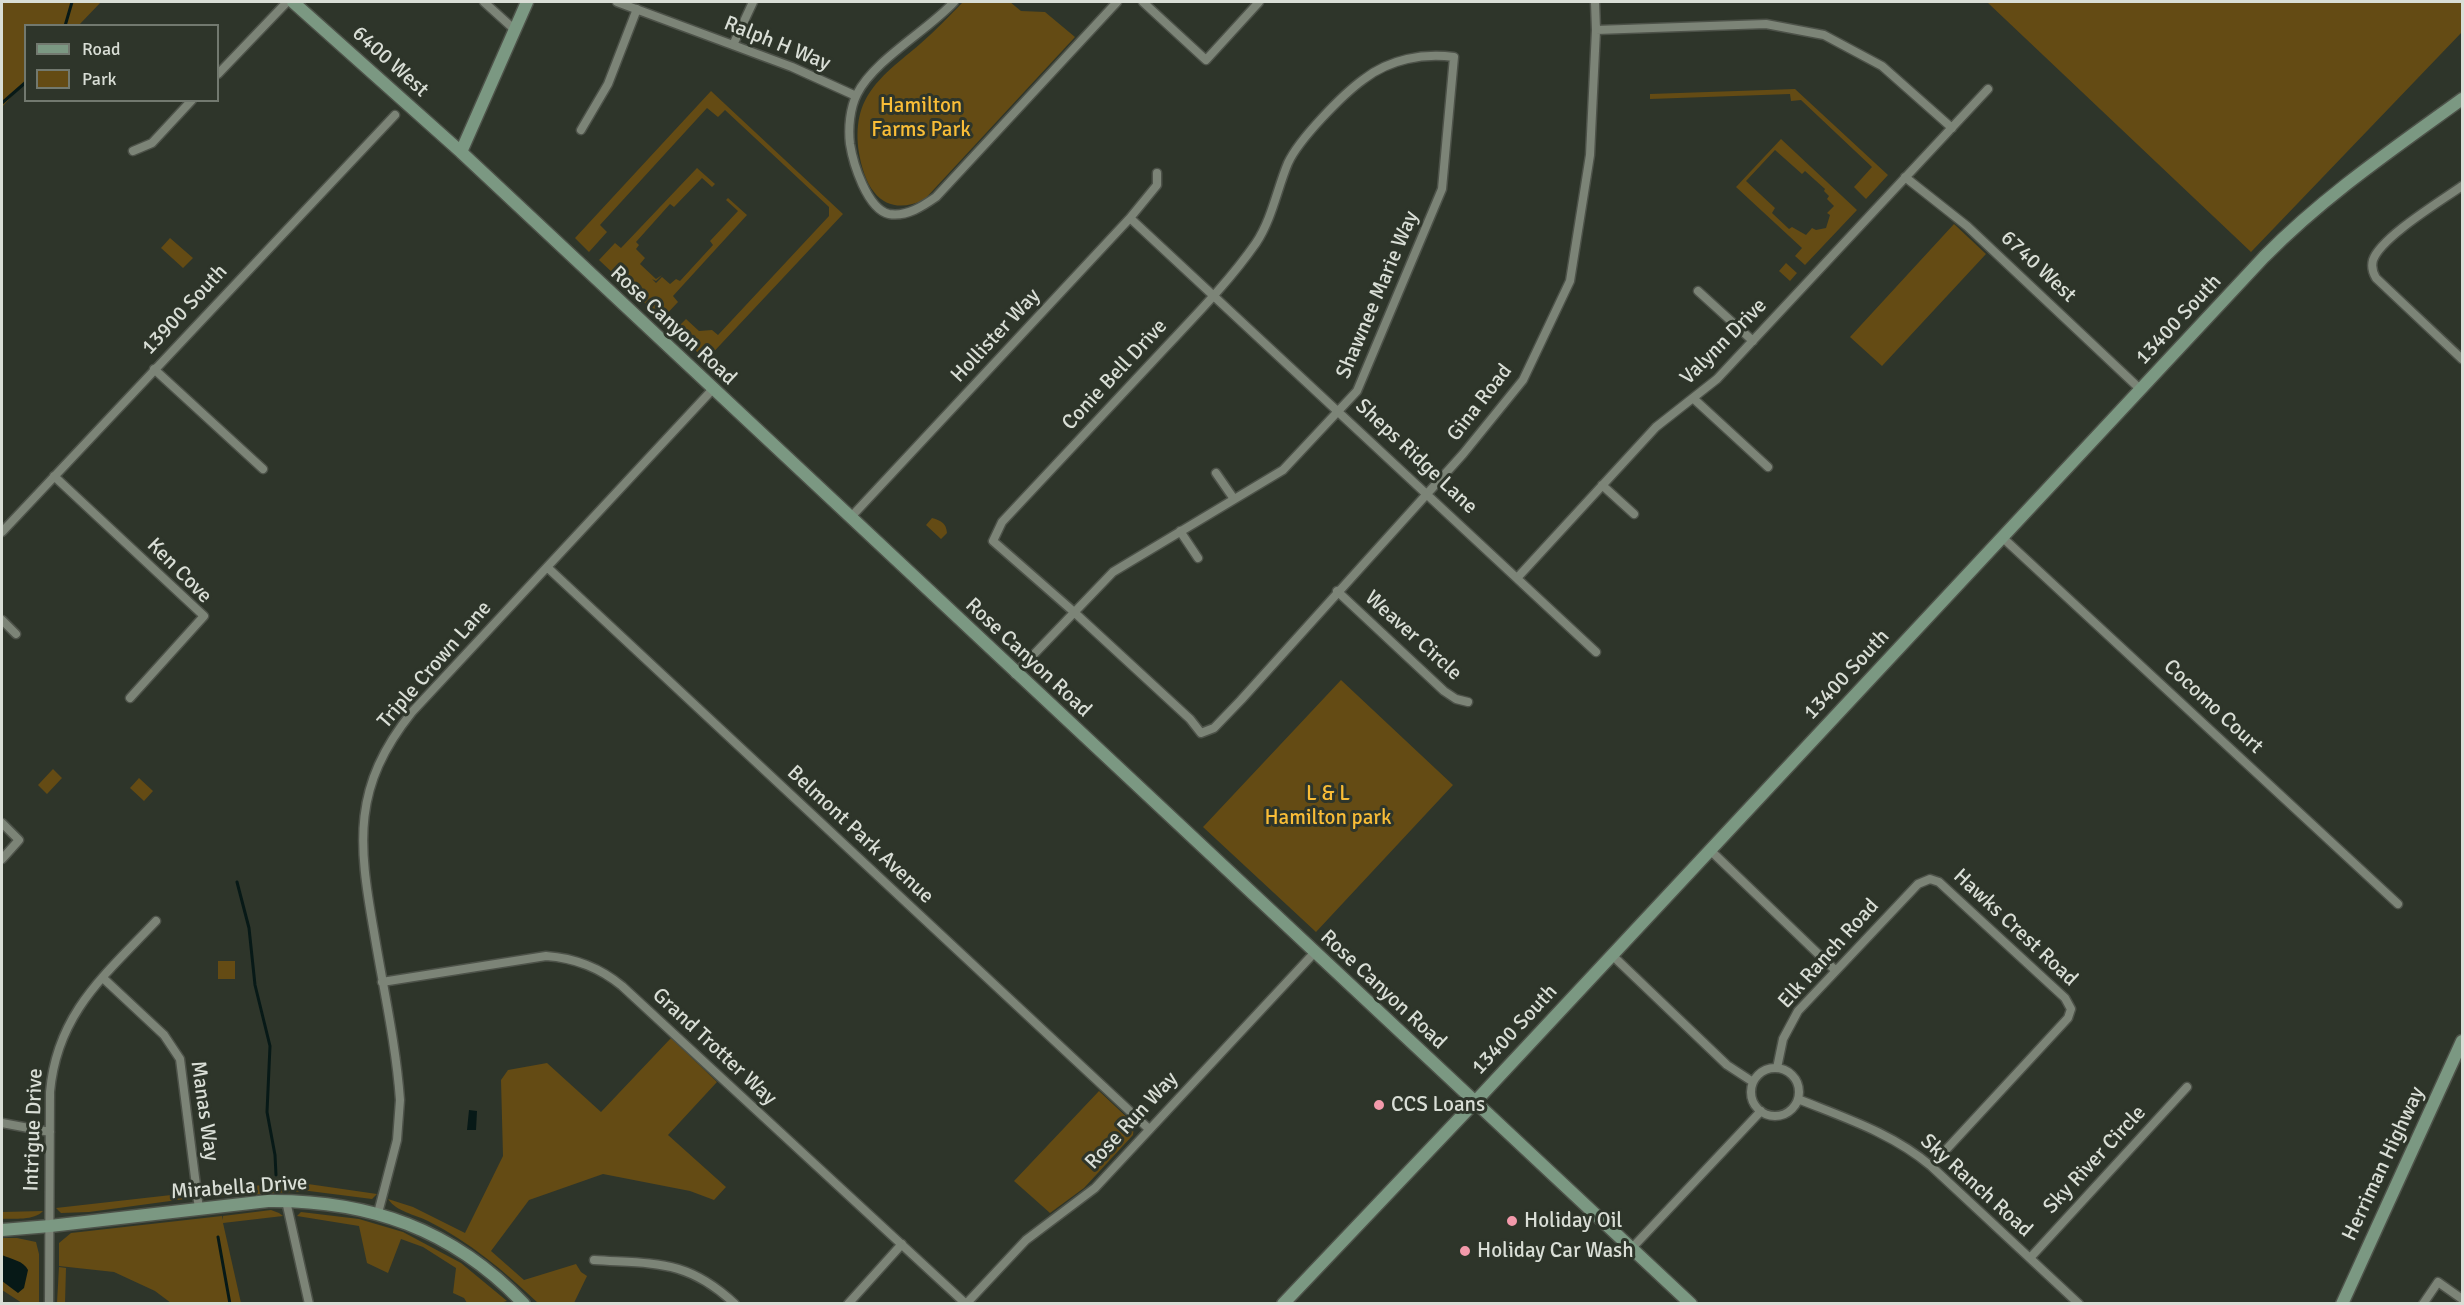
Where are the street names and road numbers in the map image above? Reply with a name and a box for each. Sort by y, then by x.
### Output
street label: Ralph H Way [720,11,834,77]
street label: 6400 West [347,21,433,103]
street label: Shawnee Marie Way [1331,207,1425,383]
street label: 6740 West [1995,226,2081,308]
street label: 13900 South [137,260,233,360]
street label: Rose Canyon Road [605,261,741,391]
street label: 13400 South [2131,270,2227,370]
street label: Hollister Way [946,284,1046,388]
street label: Valynn Drive [1675,293,1773,391]
street label: Conie Bell Drive [1057,314,1173,436]
street label: Gina Road [1442,359,1518,447]
street label: Sheps Ridge Lane [1350,394,1482,520]
street label: Ken Cove [141,533,217,609]
street label: Weaver Circle [1359,586,1467,686]
street label: Rose Canyon Road [960,593,1096,723]
street label: Triple Crown Lane [373,596,497,734]
street label: 13400 South [1799,625,1895,725]
street label: Cocomo Court [2158,655,2268,759]
street label: Belmont Park Avenue [782,761,938,909]
street label: Hawks Crest Road [1948,864,2082,992]
street label: Elk Ranch Road [1773,894,1885,1014]
street label: Rose Canyon Road [1315,925,1451,1055]
street label: 13400 South [1467,980,1563,1080]
street label: Grand Trotter Way [647,983,781,1111]
street label: Manas Way [185,1059,223,1163]
street label: Rose Run Way [1080,1067,1184,1175]
street label: Intrigue Drive [19,1068,49,1192]
street label: Herriman Highway [2337,1083,2431,1245]
street label: Sky River Circle [2038,1101,2152,1219]
street label: Sky Ranch Road [1915,1129,2037,1243]
street label: Mirabella Drive [170,1171,308,1205]

